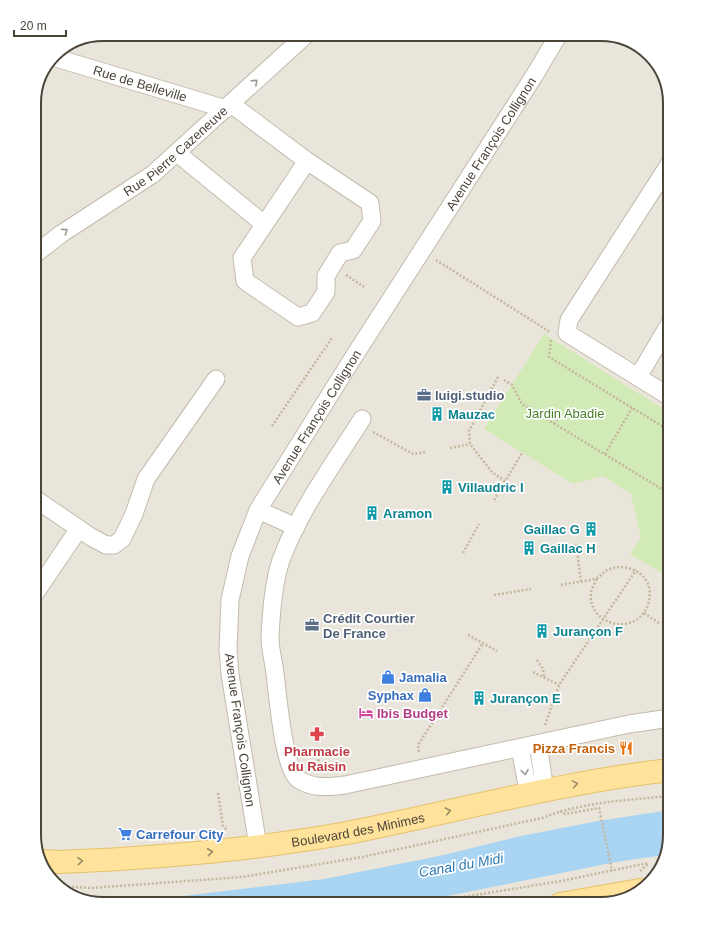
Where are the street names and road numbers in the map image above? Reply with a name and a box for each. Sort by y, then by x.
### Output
street label: Rue de Belleville [92,62,189,104]
street label: Avenue François Collignon [442,74,539,213]
street label: Rue Pierre Cazeneuve [121,103,230,199]
street label: Avenue François Collignon [269,347,364,486]
street label: Avenue François Collignon [222,652,258,808]
street label: Boulevard des Minimes [290,809,426,849]

